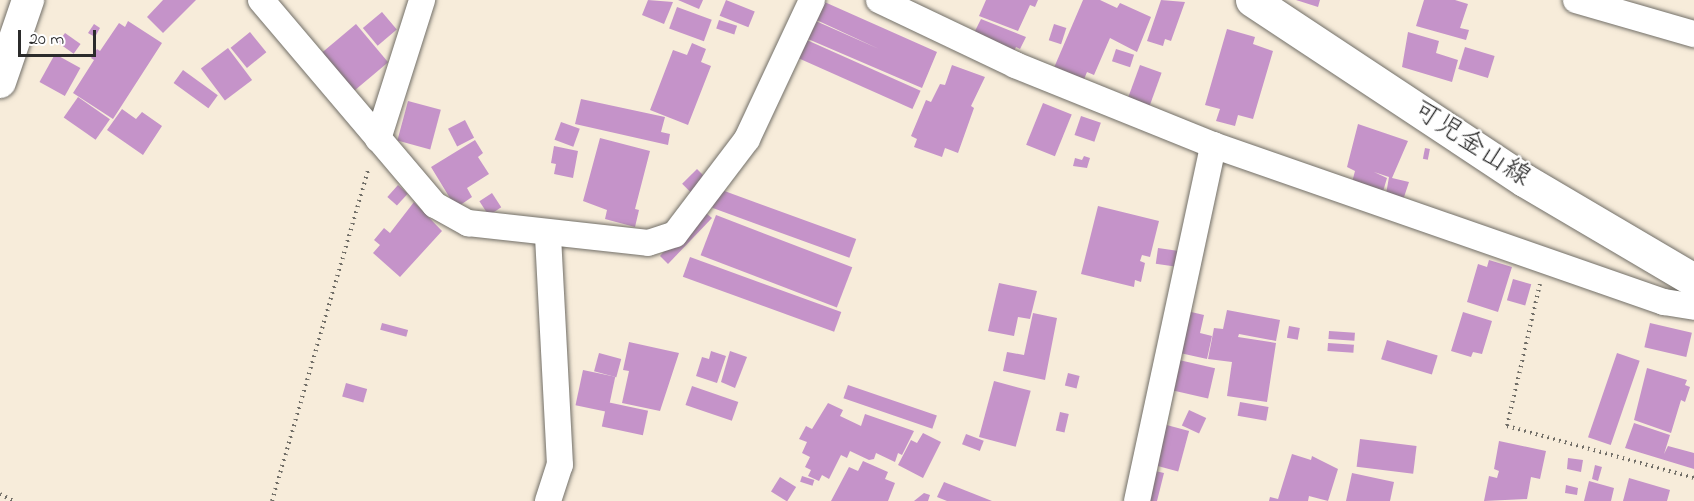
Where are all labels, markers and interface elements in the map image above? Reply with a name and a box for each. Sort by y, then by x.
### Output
scale bar [21,18,99,56]
text: 20 m [29,27,64,53]
street label: 可児金山線 [1406,94,1536,194]

